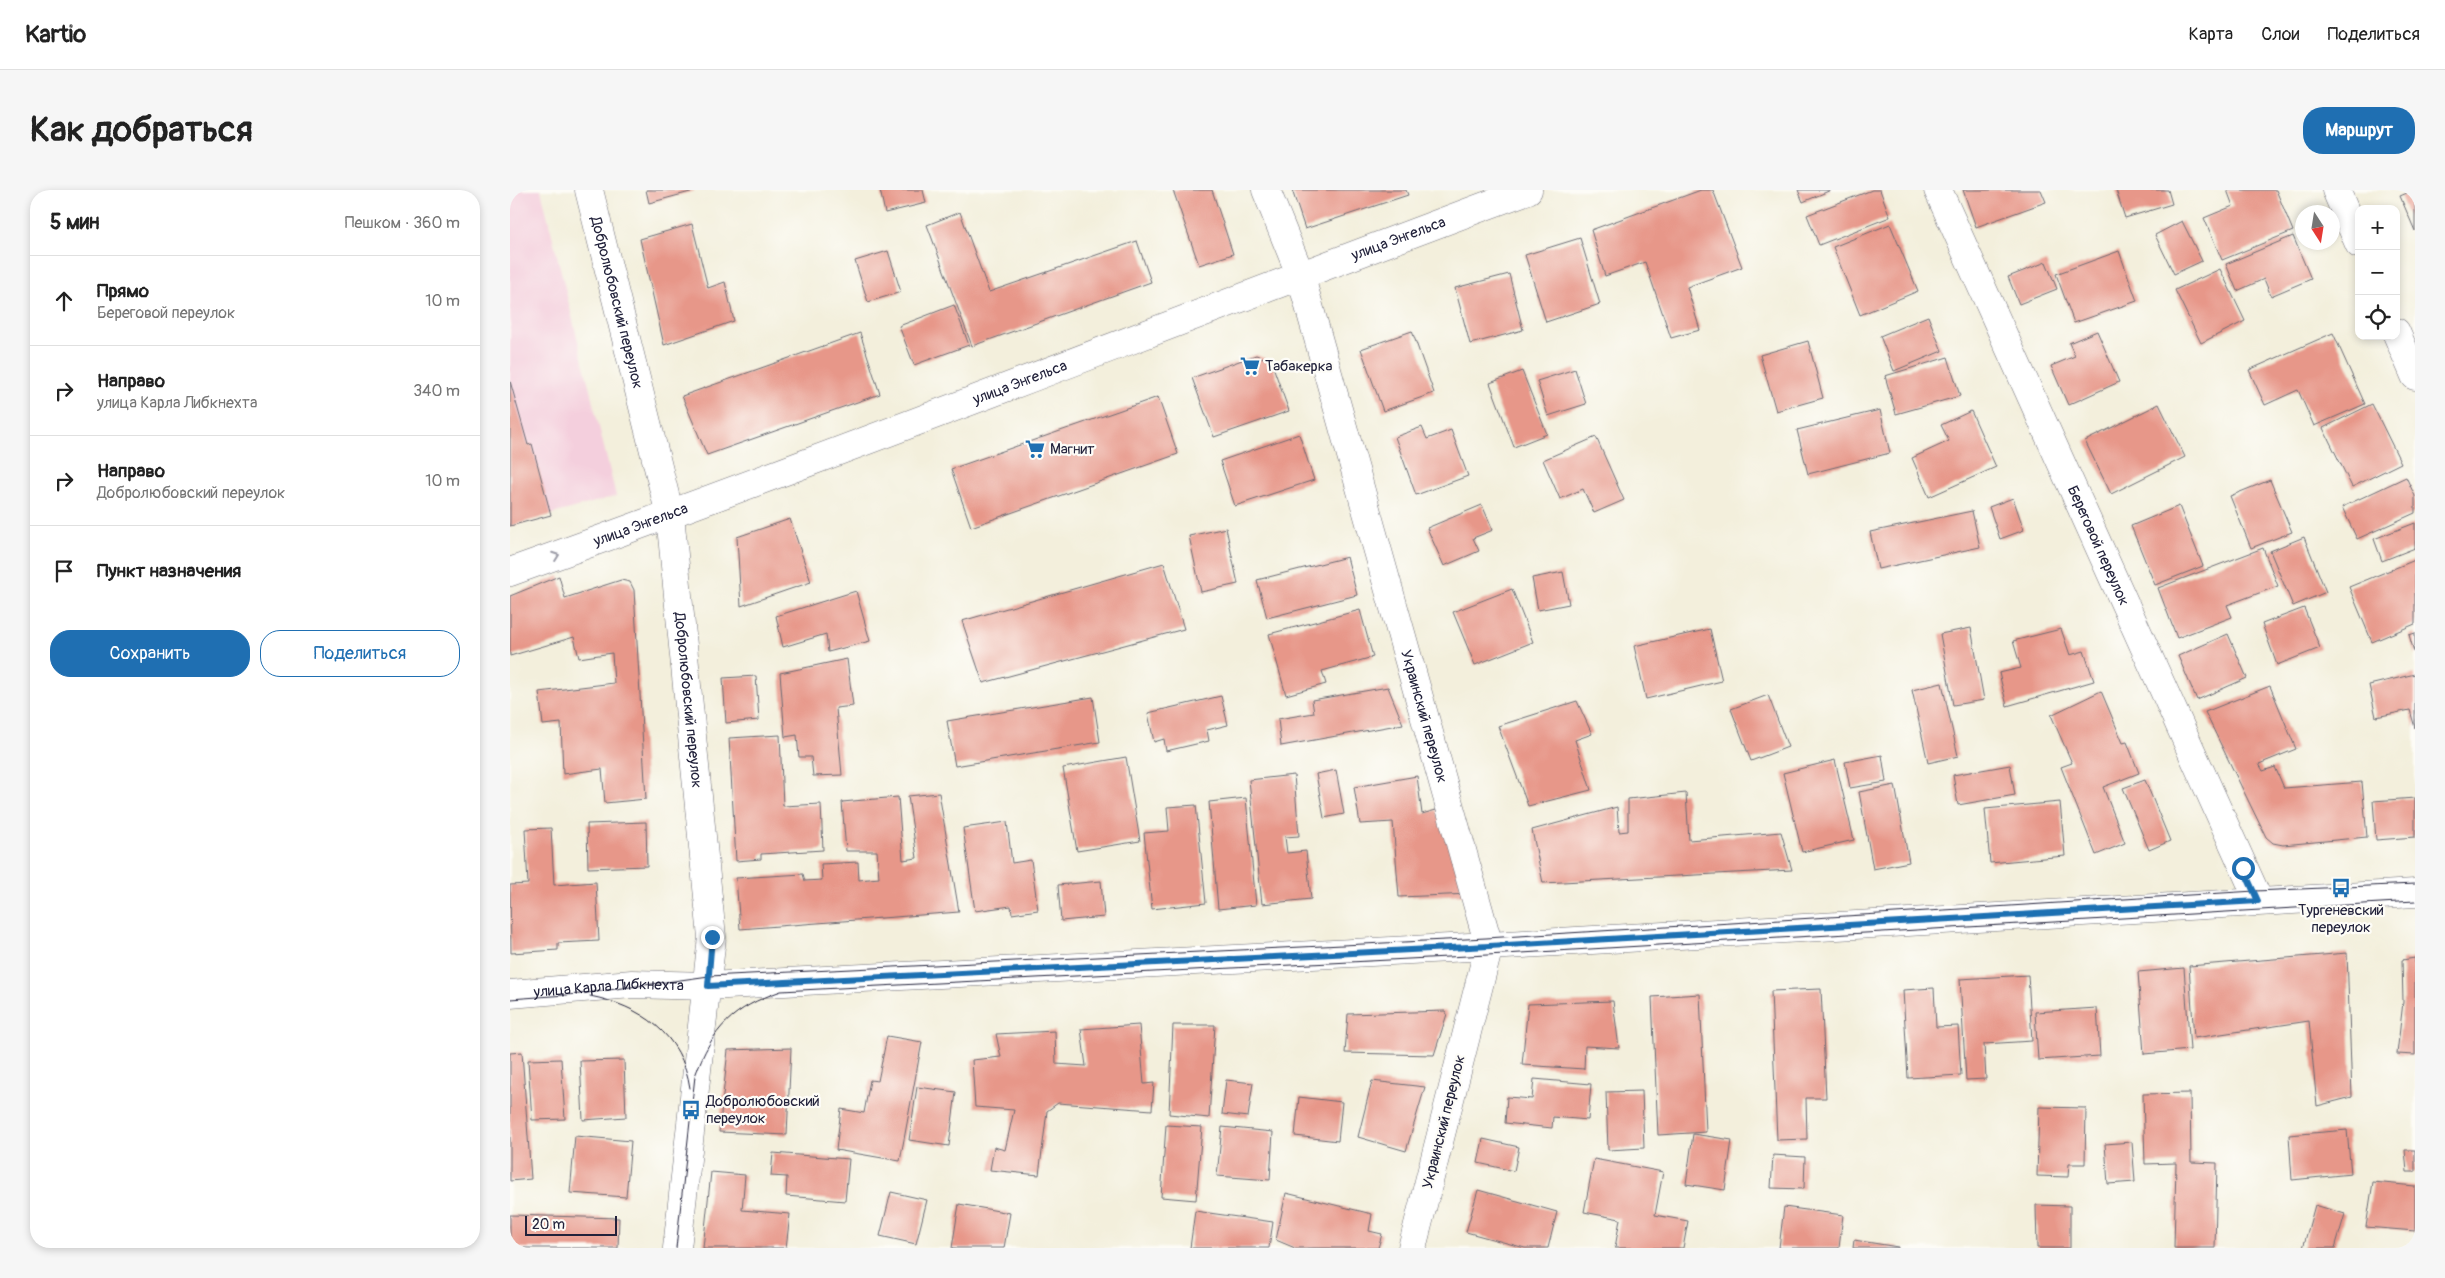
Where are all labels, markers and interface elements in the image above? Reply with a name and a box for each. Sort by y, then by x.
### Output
text: Kartio [25,20,86,49]
text: Карта [2189,23,2233,46]
text: Слои [2261,23,2299,46]
text: Поделиться [2327,23,2420,46]
button: Маршрут [2303,107,2415,154]
text: Как добраться [30,108,253,152]
north arrow [2295,205,2340,250]
map controls [2355,205,2400,340]
button: + [2355,205,2400,250]
text: 5 мин [50,209,100,236]
street label: улица Энгельса [1348,212,1448,265]
text: Пешком · 360 m [345,213,460,233]
street label: Добролюбовский переулок [586,214,648,391]
button: − [2355,250,2400,295]
text: Прямо [97,279,149,303]
icon: ahead [50,287,78,315]
text: 10 m [425,291,460,311]
button: locate [2355,295,2400,340]
text: Береговой переулок [97,303,235,323]
supermarket icon: Табакерка [1239,355,1261,377]
street label: улица Энгельса [969,356,1070,409]
place label: Табакерка [1265,357,1332,376]
text: Направо [97,369,165,393]
icon: right [50,377,78,405]
text: 340 m [413,381,460,401]
text: улица Карла Либкнехта [97,393,257,413]
supermarket icon: Магнит [1024,438,1046,460]
place label: Магнит [1050,440,1095,459]
text: Направо [97,459,165,483]
icon: right [50,467,78,495]
text: 10 m [425,471,460,491]
street label: Береговой переулок [2063,482,2134,609]
text: Добролюбовский переулок [97,483,285,503]
street label: улица Энгельса [590,499,690,551]
one-way arrow [551,552,560,562]
icon: arrive [50,557,78,585]
text: Пункт назначения [97,559,241,583]
street label: Добролюбовский переулок [670,610,707,789]
button: Сохранить [50,630,250,677]
button: Поделиться [260,630,460,677]
street label: Украинский переулок [1397,648,1452,785]
route start [2232,857,2255,880]
bus stop icon: Тургеневский переулок [2330,877,2352,899]
place label: Тургеневский переулок [2298,901,2384,937]
route end [701,926,724,949]
street label: улица Карла Либкнехта [532,974,684,1002]
street label: Украинский переулок [1418,1053,1470,1191]
place label: Добролюбовский переулок [705,1092,820,1128]
bus stop icon: Добролюбовский переулок [680,1099,702,1121]
scale bar [525,1213,618,1236]
text: 20 m [532,1216,565,1233]

